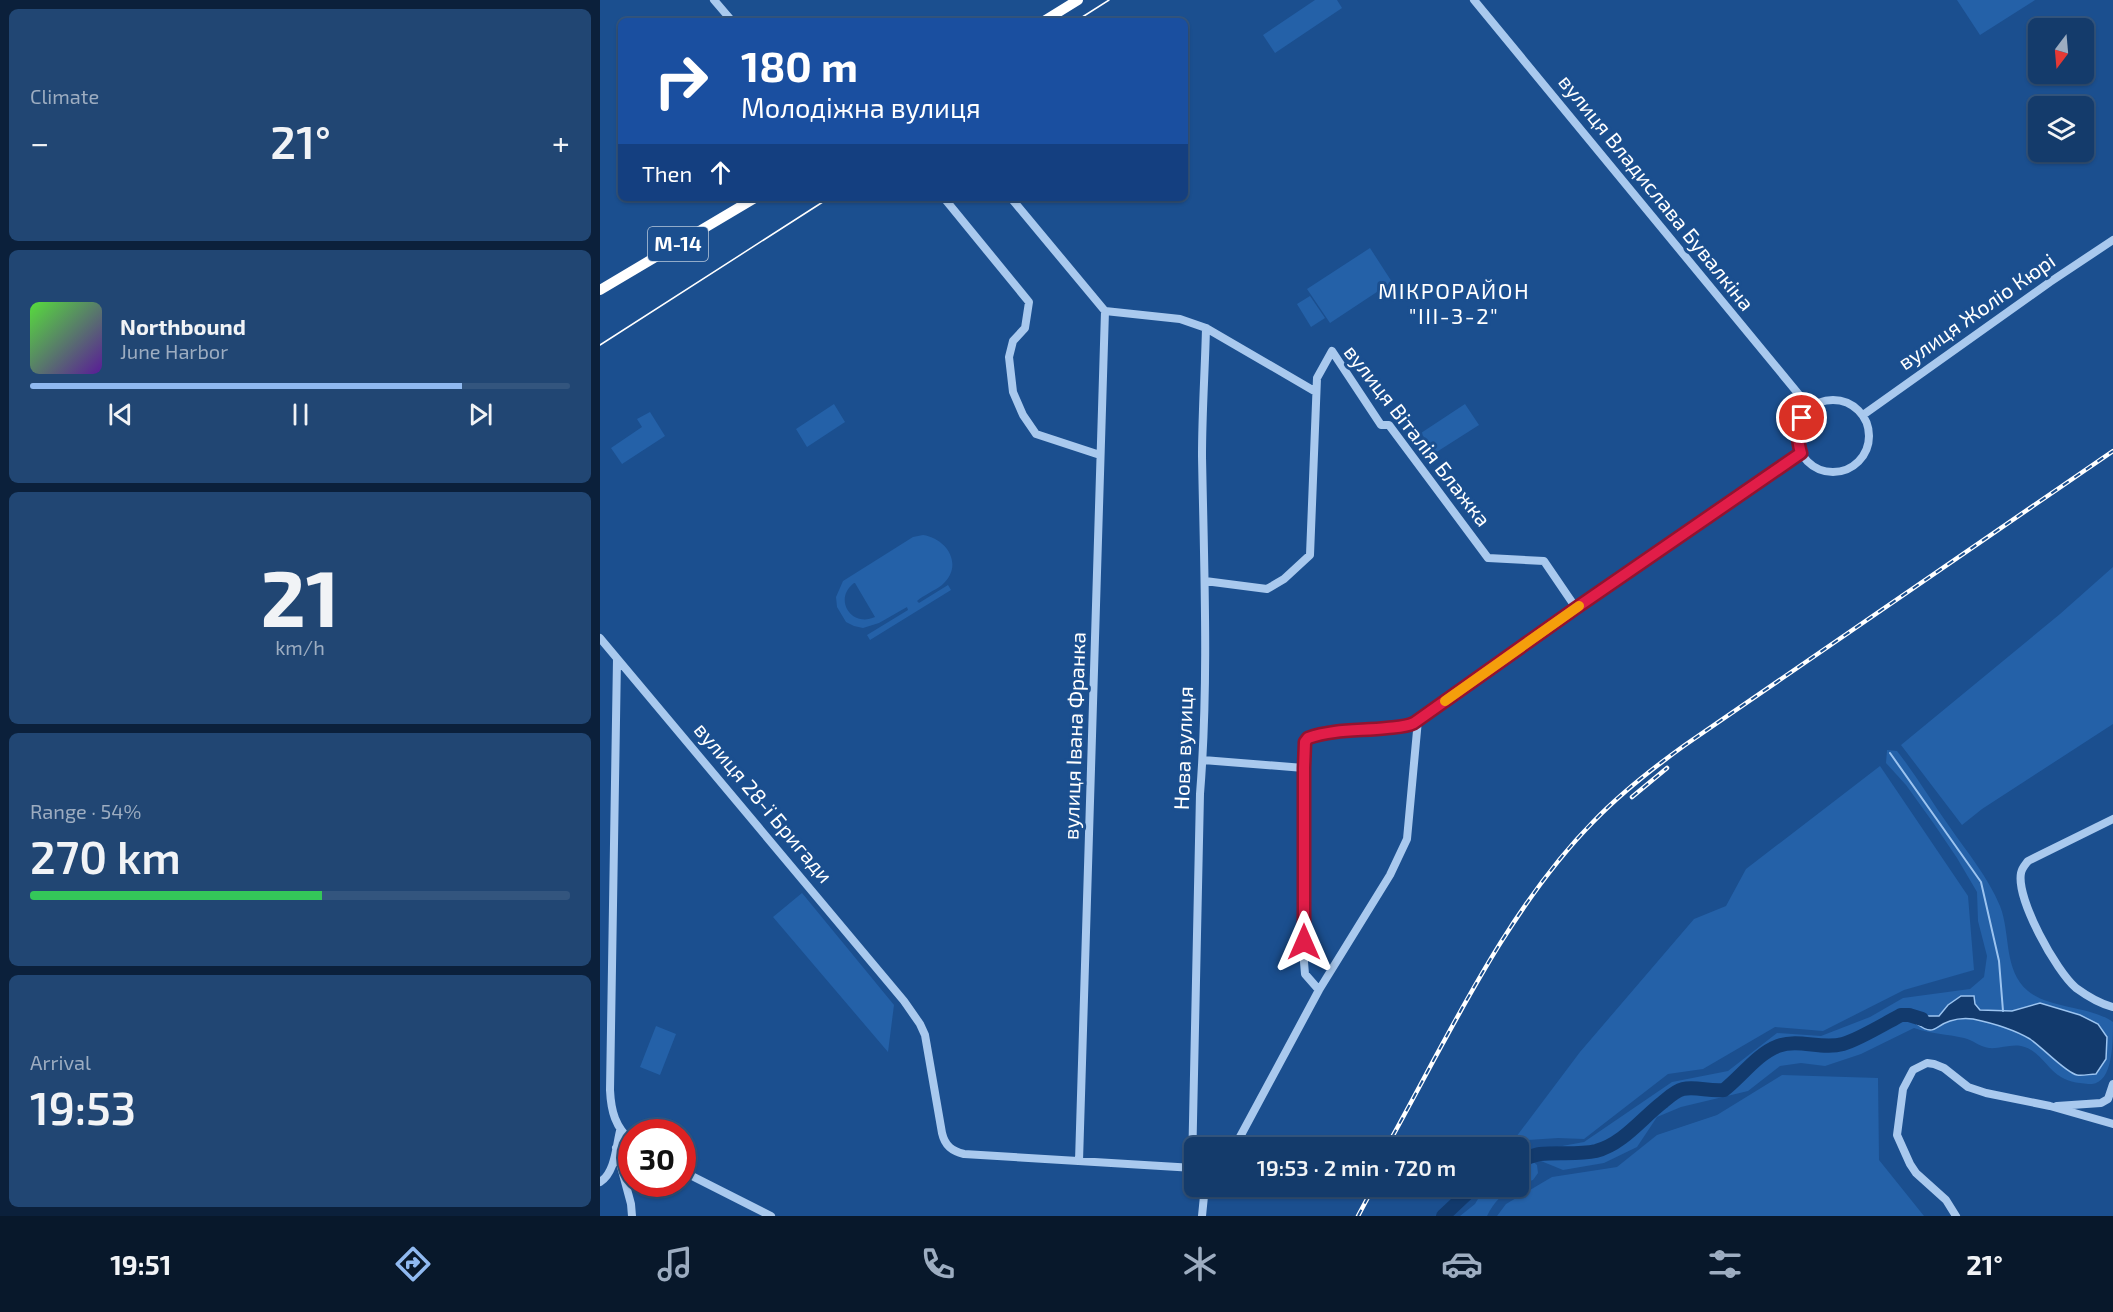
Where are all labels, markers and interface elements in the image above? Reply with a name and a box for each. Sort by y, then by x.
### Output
north arrow [2028,18,2094,84]
map controls [2028,18,2094,162]
text: 180 m [741,40,858,90]
icon: right [642,42,720,120]
street label: вулиця Владислава Бувалкіна [1553,69,1760,316]
text: Climate [30,84,99,108]
text: Молодіжна вулиця [741,91,981,123]
button: layers [2028,96,2094,162]
text: 21° [270,114,331,168]
text: − [30,122,49,162]
text: + [552,122,570,162]
icon: ahead [704,156,737,189]
text: Then [642,160,692,186]
road number: М-14 [648,227,708,261]
street label: вулиця Жоліо Кюрі [1893,247,2060,375]
district label: МІКРОРАЙОН "ІІІ-3-2" [1378,277,1530,328]
text: Northbound [120,313,246,339]
text: June Harbor [120,339,228,363]
street label: вулиця Віталія Блажка [1339,339,1497,531]
pin [1776,392,1827,443]
icon: previous [104,398,137,431]
icon: pause [284,398,317,431]
icon: next [464,398,497,431]
icon: arrive [1785,401,1818,434]
text: 21 [260,549,340,643]
street label: вулиця Івана Франка [1057,632,1091,840]
text: km/h [275,635,325,659]
street label: Нова вулиця [1168,686,1198,810]
street label: вулиця 28-ї Бригади [689,717,839,888]
text: Range · 54% [30,799,141,823]
text: 270 km [30,829,181,883]
position arrow [1272,910,1336,974]
text: Arrival [30,1050,91,1074]
text: 19:53 [30,1080,136,1134]
speed limit sign: 30 [618,1119,696,1197]
text: 19:53 · 2 min · 720 m [1257,1154,1456,1180]
icon: directions [392,1243,434,1285]
icon: music [654,1243,696,1285]
icon: phone [917,1243,959,1285]
icon: climate [1179,1243,1221,1285]
icon: car [1441,1243,1483,1285]
icon: filters [1704,1243,1746,1285]
text: 19:51 [110,1248,171,1280]
text: 21° [1966,1248,2003,1280]

